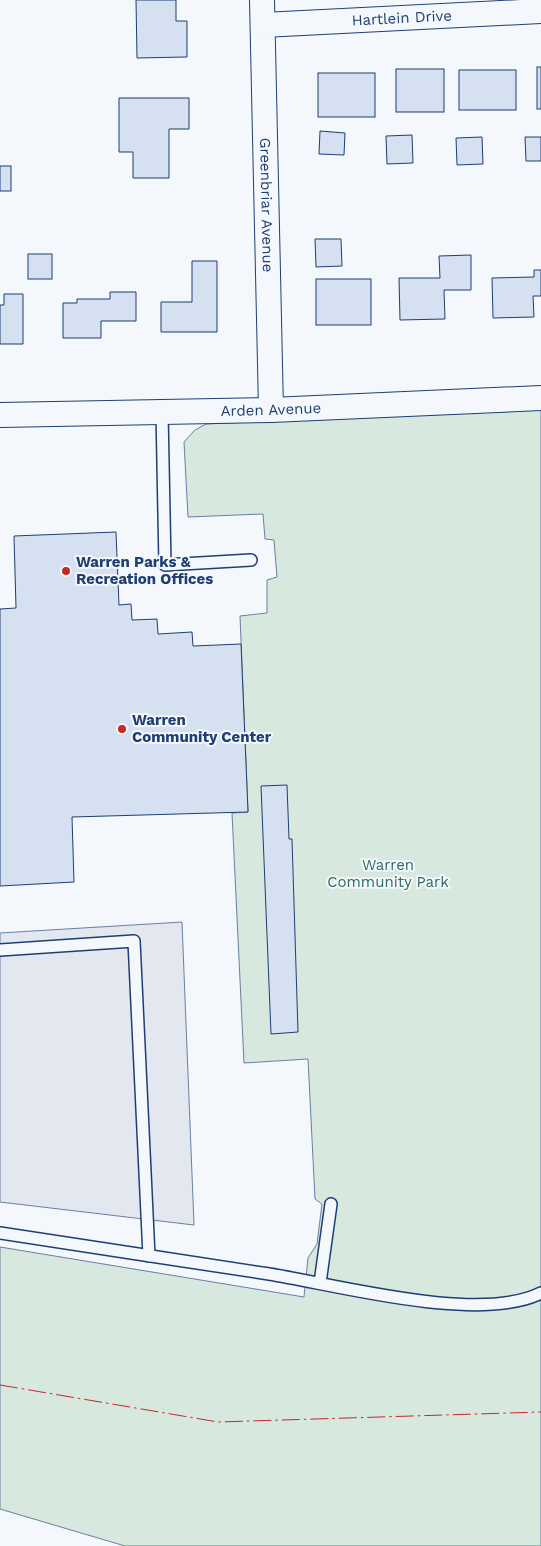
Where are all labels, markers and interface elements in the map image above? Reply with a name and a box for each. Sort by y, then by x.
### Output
street label: Hartlein Drive [351,6,452,30]
street label: Greenbriar Avenue [256,137,277,273]
street label: Arden Avenue [220,399,322,420]
place label: Warren Parks & Recreation Offices [76,553,213,588]
marker: Warren Parks & Recreation Offices [60,565,72,577]
place label: Warren Community Center [132,711,272,746]
marker: Warren Community Center [116,723,128,735]
park label: Warren Community Park [327,856,449,891]

